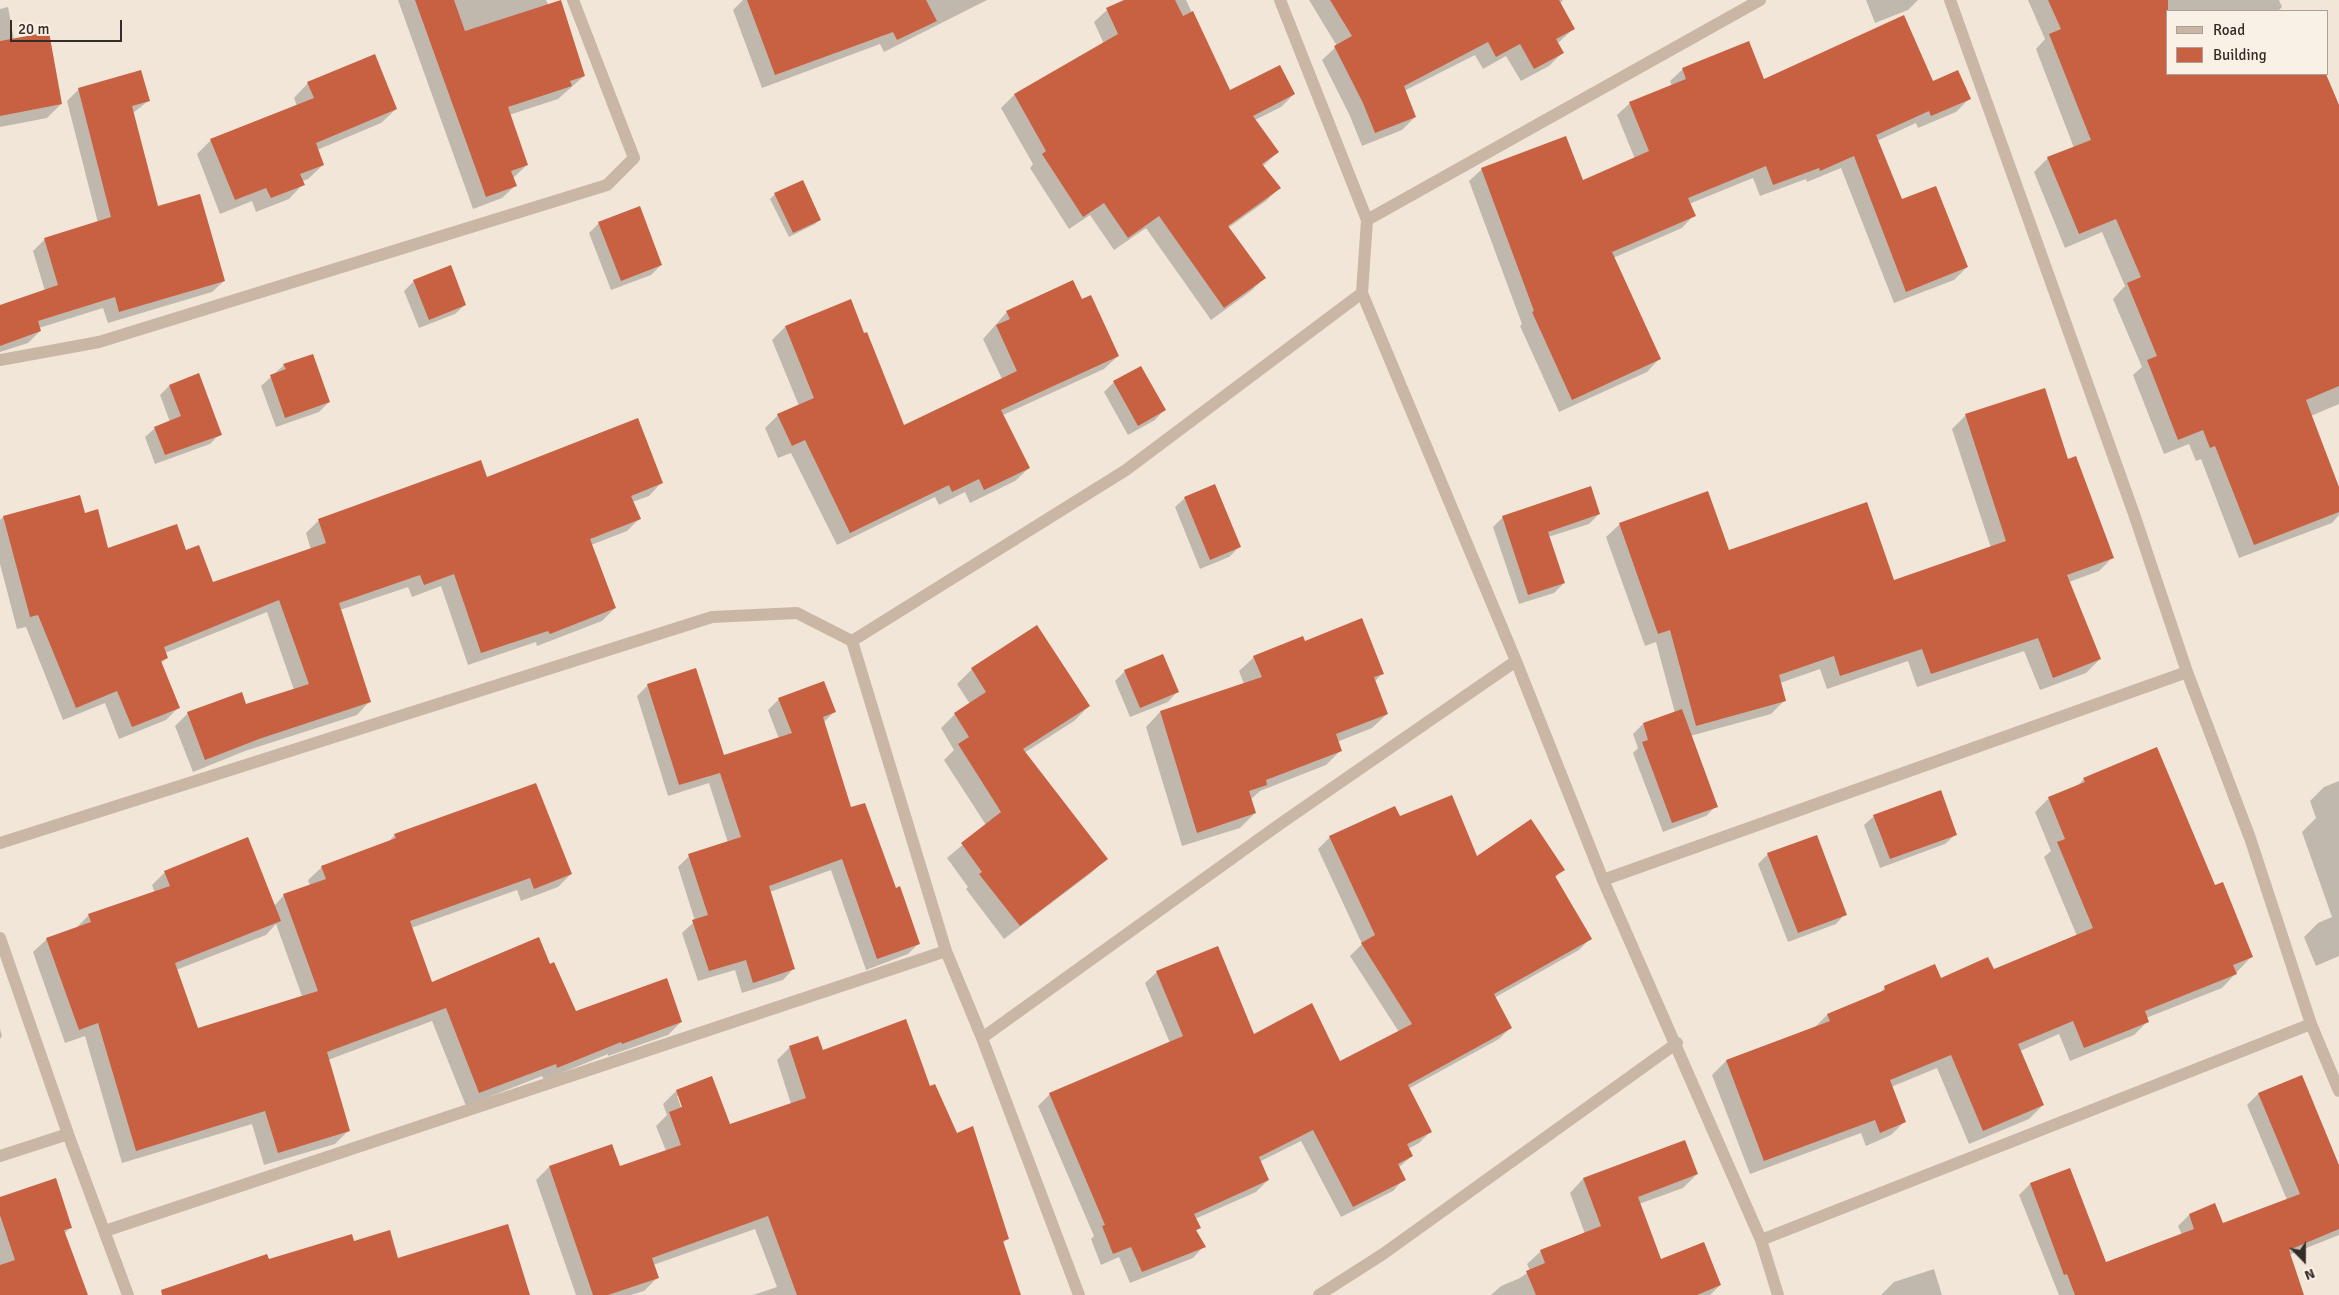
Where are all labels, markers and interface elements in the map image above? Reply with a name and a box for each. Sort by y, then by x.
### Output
scale bar [12,10,125,42]
legend [2166,10,2329,75]
text: 20 m [18,20,49,38]
text: Road [2213,21,2245,39]
text: Building [2213,46,2267,64]
north arrow [2279,1235,2329,1285]
text: N [2302,1265,2318,1284]

